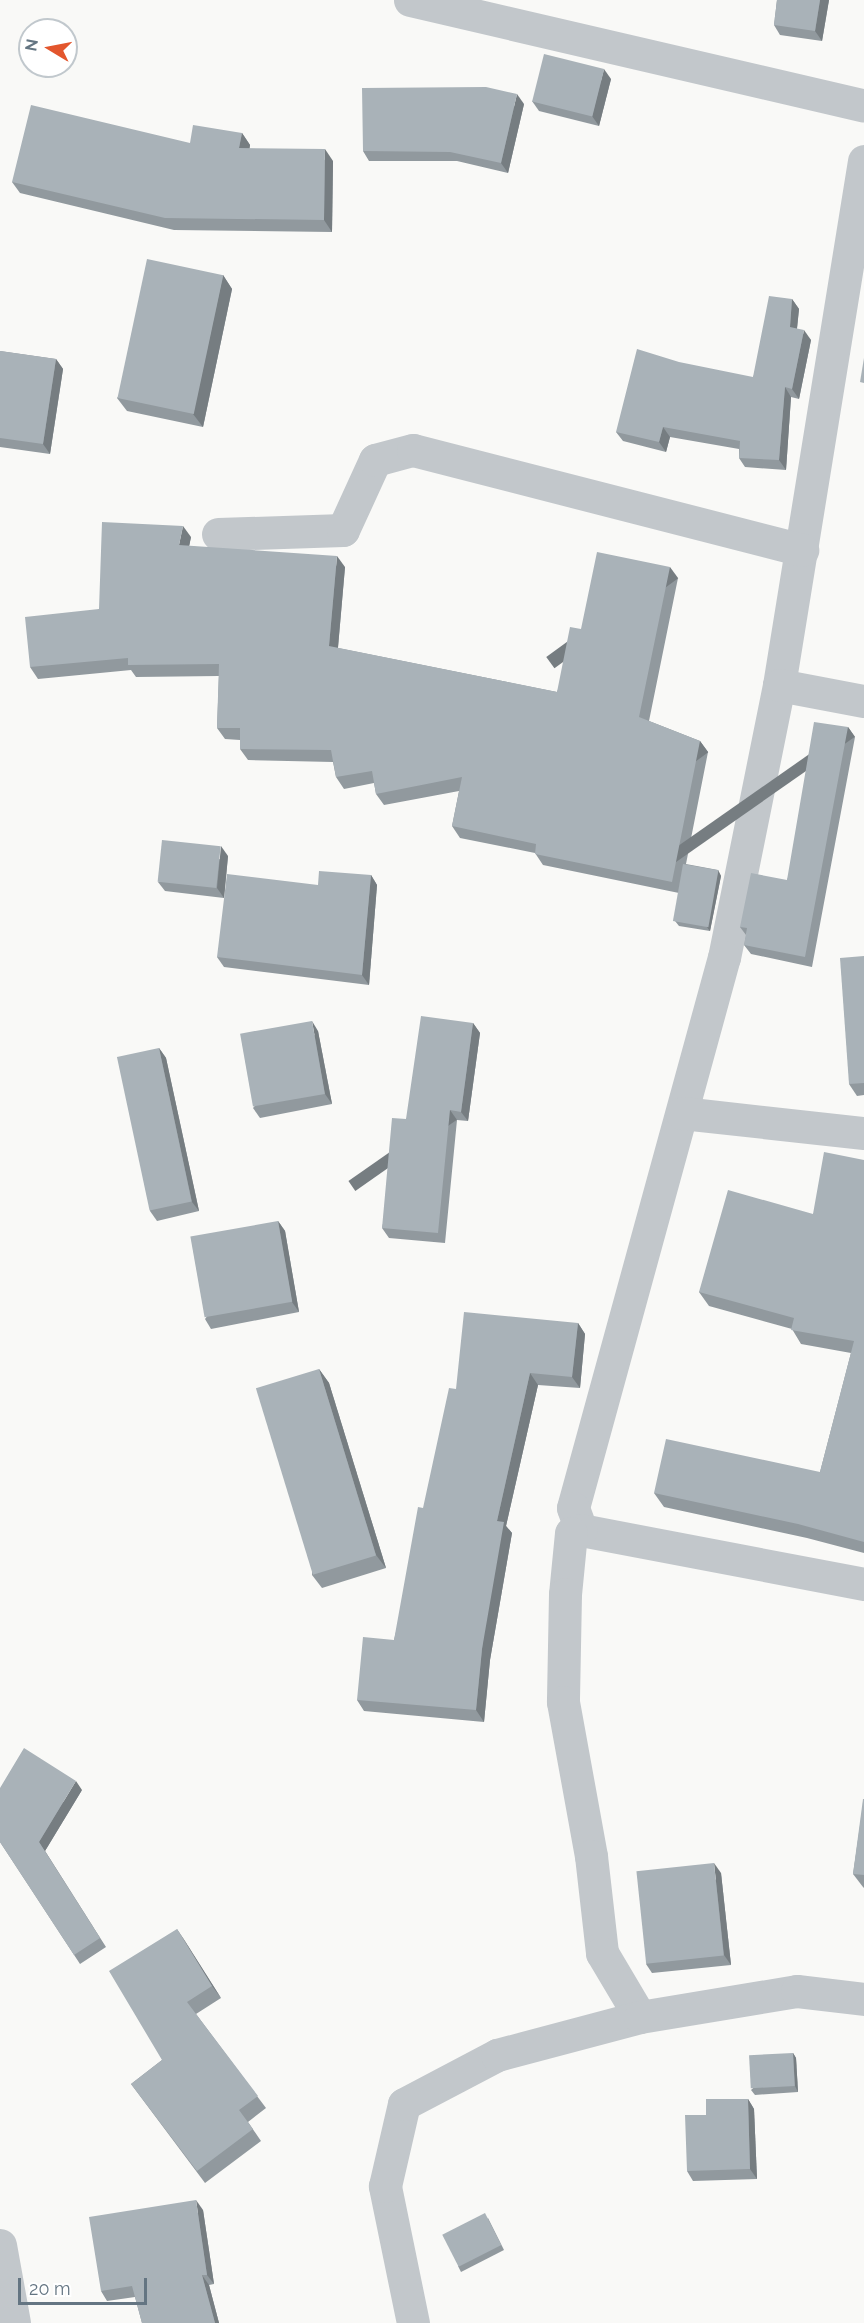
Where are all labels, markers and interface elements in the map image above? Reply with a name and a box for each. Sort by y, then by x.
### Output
north arrow [18,18,78,78]
text: N [21,37,42,53]
scale bar [21,2266,150,2304]
text: 20 m [29,2278,71,2299]

